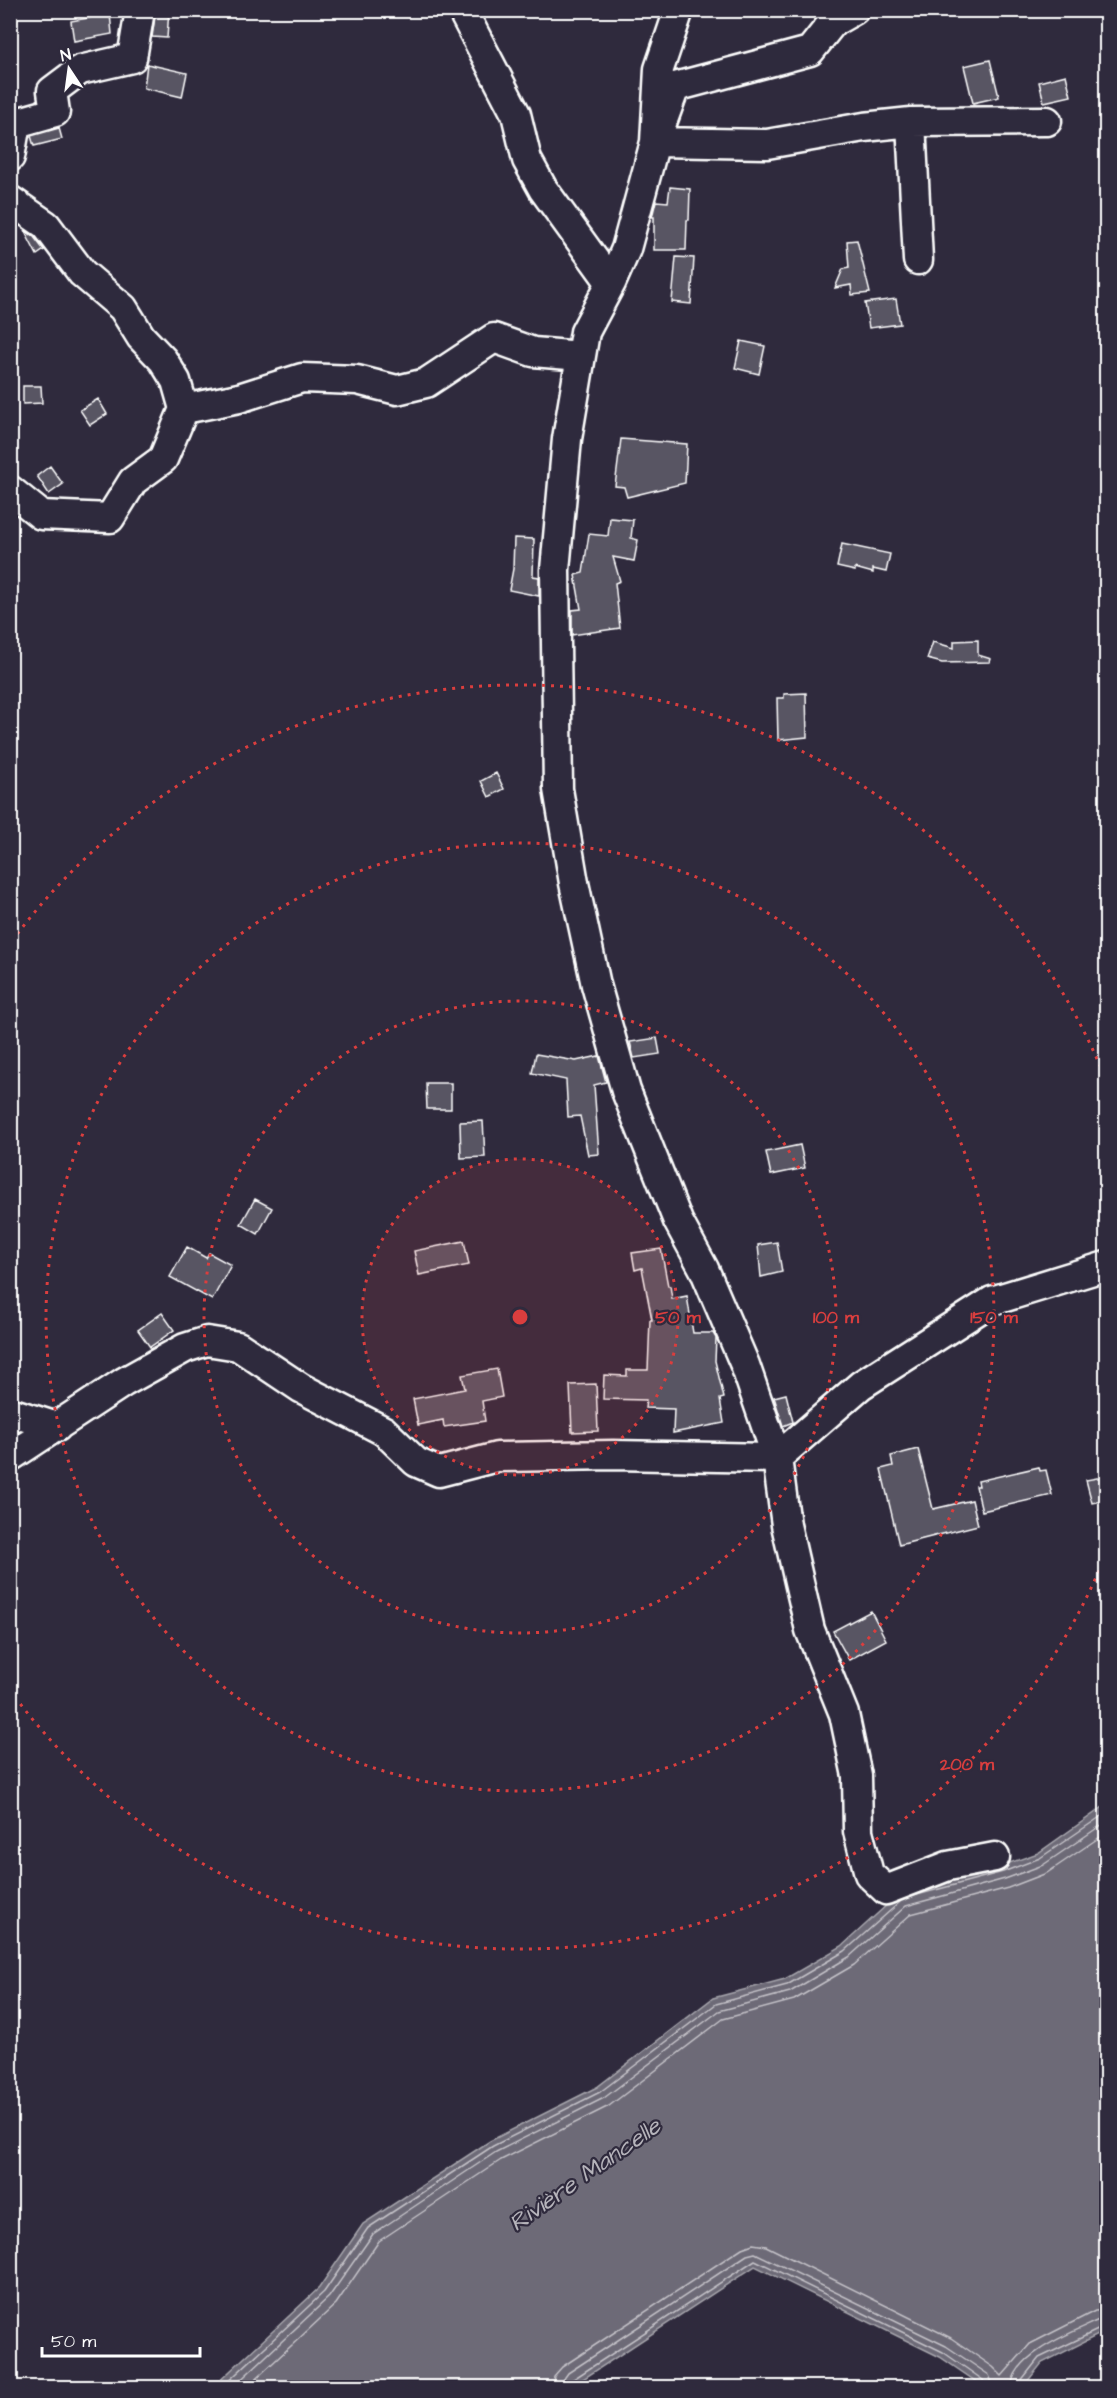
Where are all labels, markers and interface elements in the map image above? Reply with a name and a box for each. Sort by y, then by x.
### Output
north arrow [39,39,99,99]
text: N [58,44,73,67]
text: 50 m [655,1305,702,1330]
text: 100 m [813,1305,860,1330]
text: 150 m [970,1305,1019,1330]
centre of rings [510,1307,530,1327]
text: 200 m [939,1752,995,1777]
water label: Rivière Mancelle [502,2109,669,2240]
scale bar [42,2320,200,2358]
text: 50 m [51,2329,96,2354]

